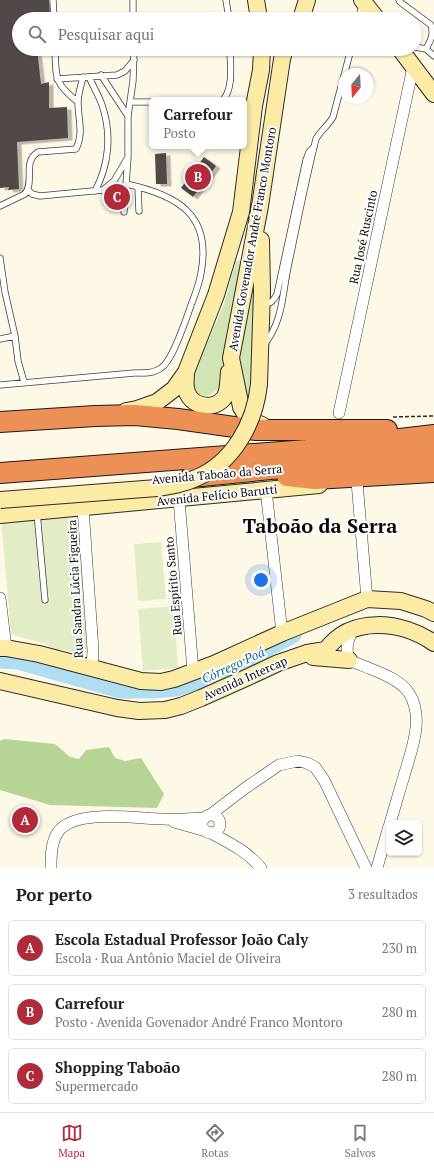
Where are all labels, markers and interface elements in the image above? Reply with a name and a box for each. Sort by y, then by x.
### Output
search box [12,12,422,56]
icon: search [26,23,48,45]
text: Pesquisar aqui [58,24,154,44]
north arrow [338,68,374,104]
popup [149,97,247,149]
text: Carrefour [163,104,233,124]
text: Posto [163,124,196,142]
street label: Avenida Govenador André Franco Montoro [225,125,279,352]
pin: B [185,162,211,192]
pin: C [104,182,130,212]
street label: Rua José Ruscinto [346,188,380,285]
street label: Avenida Taboão da Serra [151,461,283,487]
street label: Avenida Felício Barutti [156,481,279,509]
district label: Taboão da Serra [243,512,397,539]
street label: Rua Sandra Lúcia Figueira [64,519,86,659]
street label: Rua Espírito Santo [161,536,185,636]
your location [251,570,271,590]
water label: Córrego Poá [199,643,268,687]
street label: Avenida Intercap [201,653,290,703]
pin: A [12,805,38,835]
map controls [386,820,422,856]
button: layers [386,820,422,856]
text: Por perto [16,883,92,906]
text: 3 resultados [348,885,418,903]
text: Escola Estadual Professor João Caly [55,929,308,949]
text: A [25,939,35,957]
text: 230 m [382,939,417,957]
text: Escola · Rua Antônio Maciel de Oliveira [55,949,281,967]
text: Carrefour [55,993,124,1013]
text: B [26,1003,34,1021]
text: 280 m [382,1003,417,1021]
text: Posto · Avenida Govenador André Franco Montoro [55,1013,343,1031]
text: Shopping Taboão [55,1057,180,1077]
text: C [26,1067,34,1085]
text: 280 m [382,1067,417,1085]
text: Supermercado [55,1077,138,1095]
tab: Mapa [58,1122,85,1160]
tab: Rotas [201,1122,229,1160]
tab: Salvos [345,1122,376,1160]

